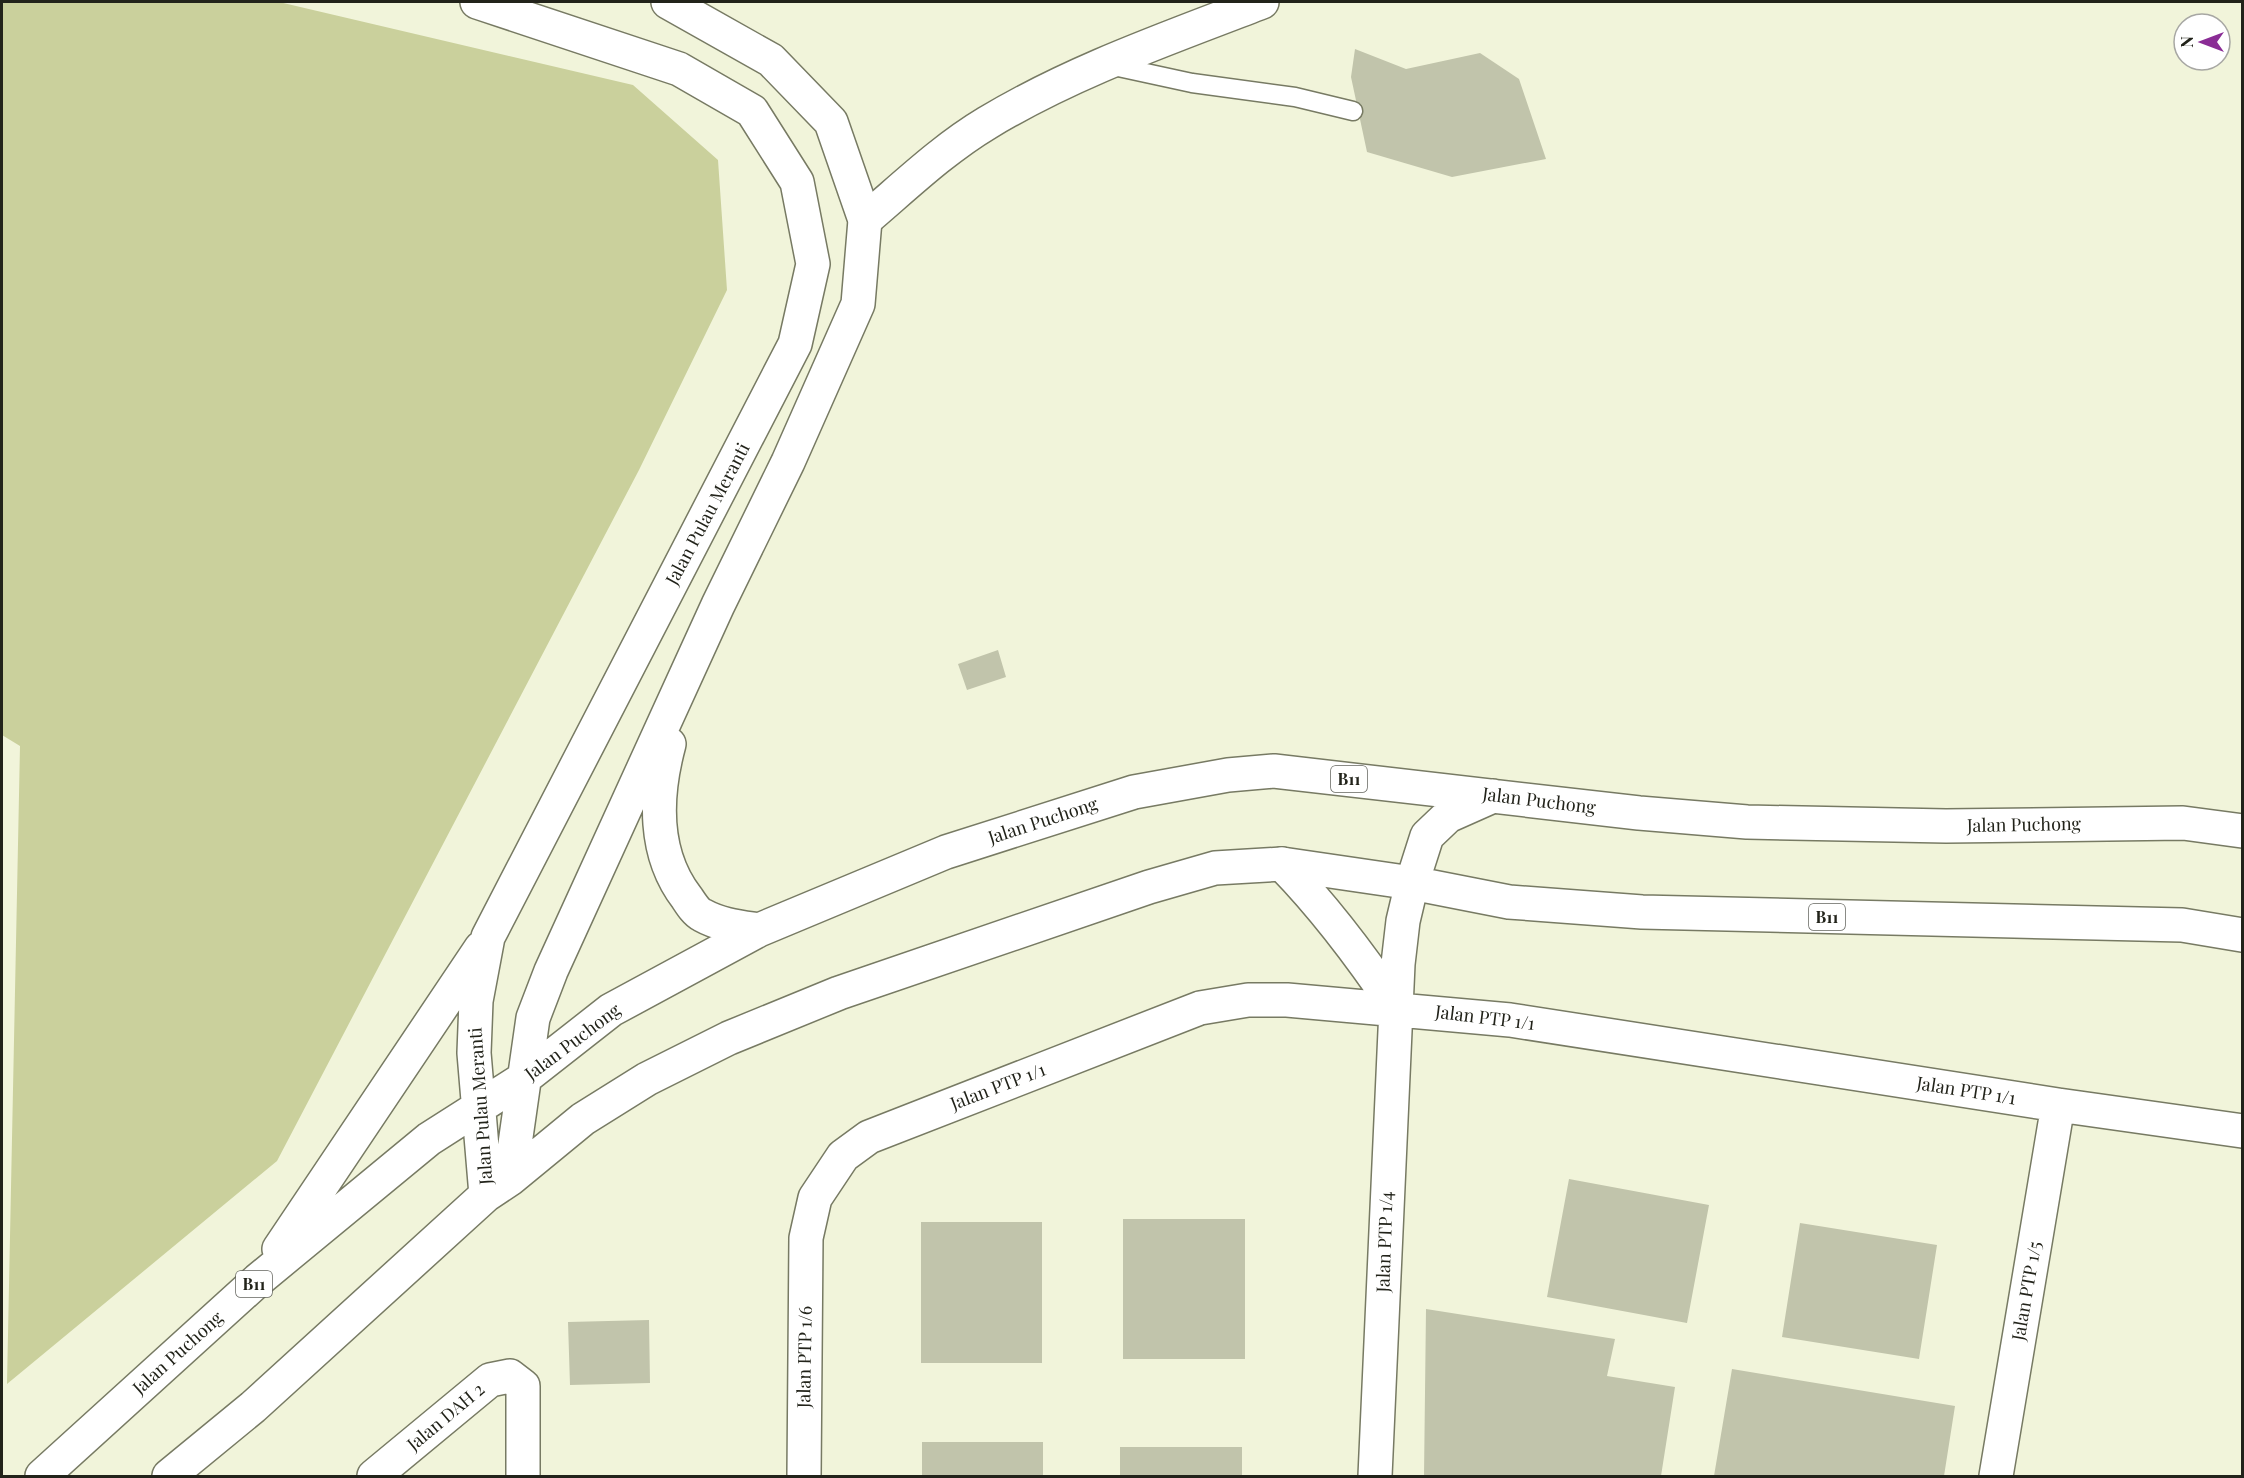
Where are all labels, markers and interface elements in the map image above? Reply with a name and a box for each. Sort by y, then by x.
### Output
north arrow [2172,12,2232,72]
text: N [2176,36,2197,48]
street label: Jalan Pulau Meranti [659,438,755,590]
road number: B11 [1331,766,1367,792]
street label: Jalan Puchong [1480,781,1598,819]
street label: Jalan Puchong [984,791,1101,849]
street label: Jalan Puchong [1966,811,2082,837]
road number: B11 [1809,904,1845,930]
street label: Jalan Puchong [519,997,626,1086]
street label: Jalan PTP 1/1 [1433,999,1537,1035]
street label: Jalan Pulau Meranti [463,1027,498,1187]
street label: Jalan PTP 1/1 [946,1057,1049,1116]
street label: Jalan PTP 1/1 [1914,1070,2018,1110]
street label: Jalan PTP 1/4 [1370,1191,1398,1294]
street label: Jalan PTP 1/5 [2005,1239,2047,1343]
road number: B11 [236,1271,272,1297]
street label: Jalan Puchong [126,1305,228,1400]
street label: Jalan PTP 1/6 [791,1306,817,1409]
street label: Jalan DAH 2 [401,1377,489,1456]

